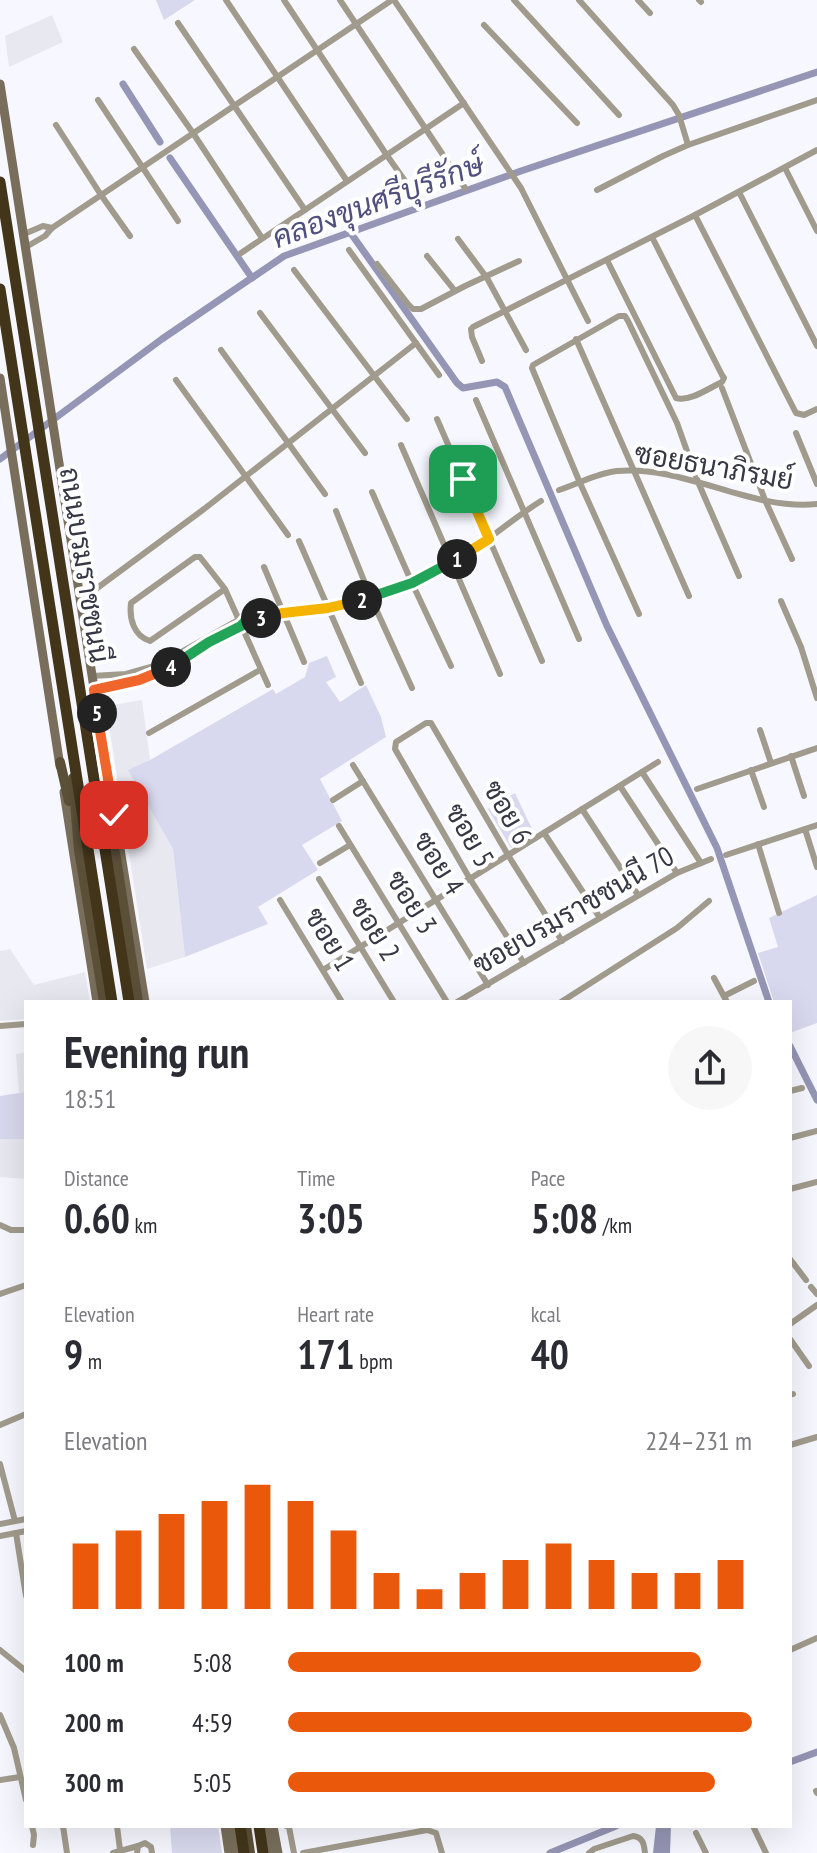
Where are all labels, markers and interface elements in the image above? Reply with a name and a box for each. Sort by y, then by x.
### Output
water label: คลองขุนศรีบุรีรักษ์ [266,142,493,259]
street label: ซอยธนาภิรมย์ [632,433,796,498]
pin [429,445,497,513]
icon: arrive [441,457,485,501]
street label: ถนนบรมราชชนนี [52,464,119,665]
pin: 1 [437,539,477,579]
text: 1 [452,545,462,573]
pin: 2 [342,580,382,620]
text: 2 [357,586,367,614]
pin: 3 [241,598,281,638]
text: 3 [256,604,266,632]
pin: 4 [151,647,191,687]
text: 4 [166,653,176,681]
pin: 5 [77,693,117,733]
text: 5 [92,699,102,727]
street label: ซอย 6 [475,773,542,851]
pin [80,781,148,849]
icon: check [92,793,136,837]
street label: ซอย 5 [437,796,504,874]
street label: ซอย 4 [406,824,473,902]
street label: ซอยบรมราชชนนี 70 [465,837,680,982]
street label: ซอย 3 [379,863,446,940]
street label: ซอย 2 [342,890,409,967]
street label: ซอย 1 [297,900,364,978]
text: Evening run [64,1023,249,1080]
button: share [668,1026,752,1110]
text: 18:51 [64,1082,116,1115]
text: Distance [64,1164,129,1192]
text: Time [297,1164,335,1192]
text: Pace [531,1164,565,1192]
text: 0.60 [64,1192,130,1244]
text: 3:05 [297,1192,365,1244]
text: 5:08 [531,1192,598,1244]
text: km [130,1211,157,1239]
text: /km [598,1211,632,1239]
text: Elevation [64,1300,135,1328]
text: Heart rate [297,1300,374,1328]
text: kcal [531,1300,561,1328]
text: 9 [64,1328,83,1380]
text: 171 [297,1328,355,1380]
text: 40 [531,1328,569,1380]
text: m [83,1347,102,1375]
text: bpm [355,1347,393,1375]
text: Elevation [64,1424,147,1457]
text: 224–231 m [646,1424,752,1457]
text: 100 m [64,1646,124,1679]
text: 5:08 [192,1646,232,1679]
text: 200 m [64,1706,124,1739]
text: 4:59 [192,1706,232,1739]
text: 300 m [64,1766,124,1799]
text: 5:05 [192,1766,232,1799]

